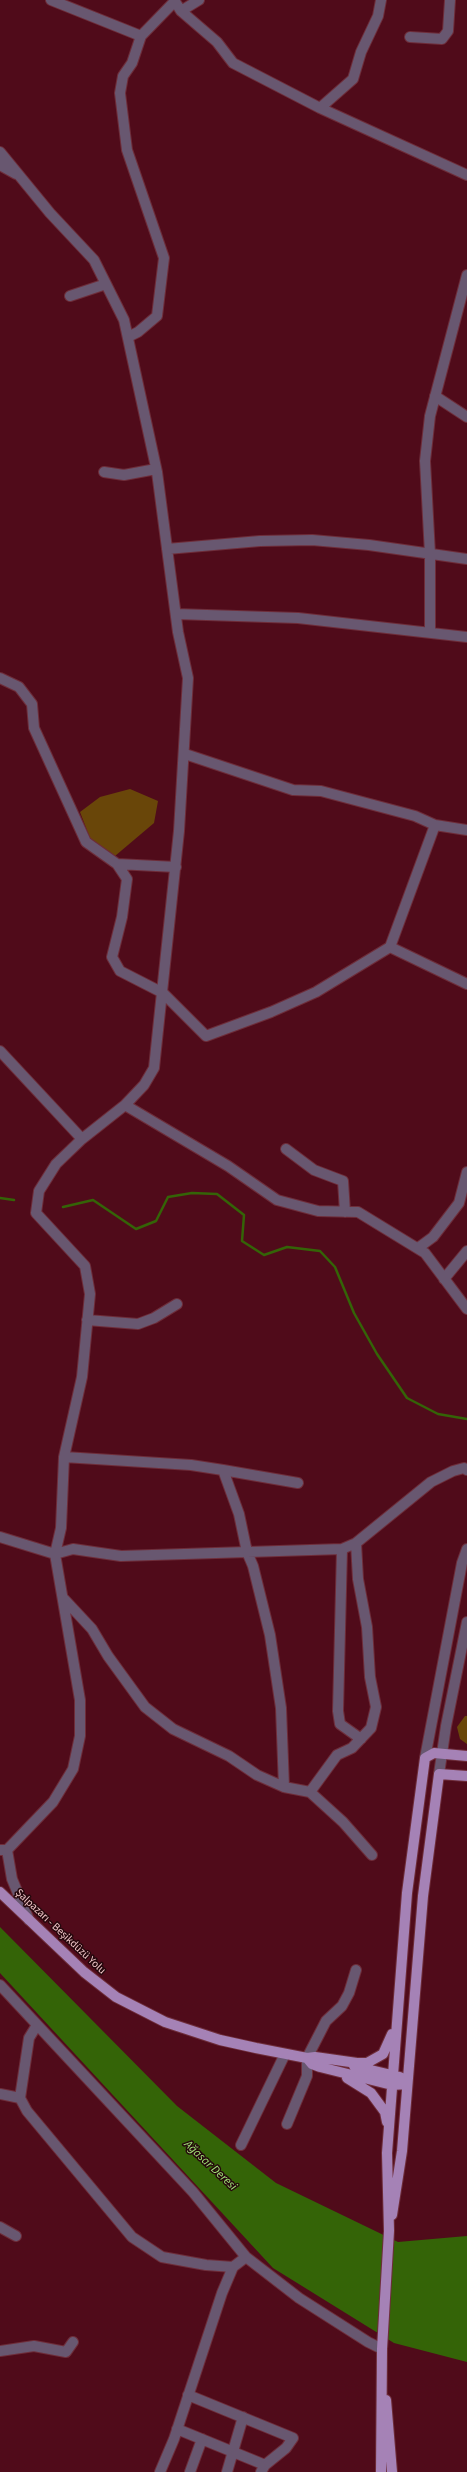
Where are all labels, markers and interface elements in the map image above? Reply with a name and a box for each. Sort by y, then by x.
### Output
street label: Şalpazarı - Beşikdüzü Yolu [12,1887,108,1977]
water label: Ağasar Deresi [181,2138,239,2194]

